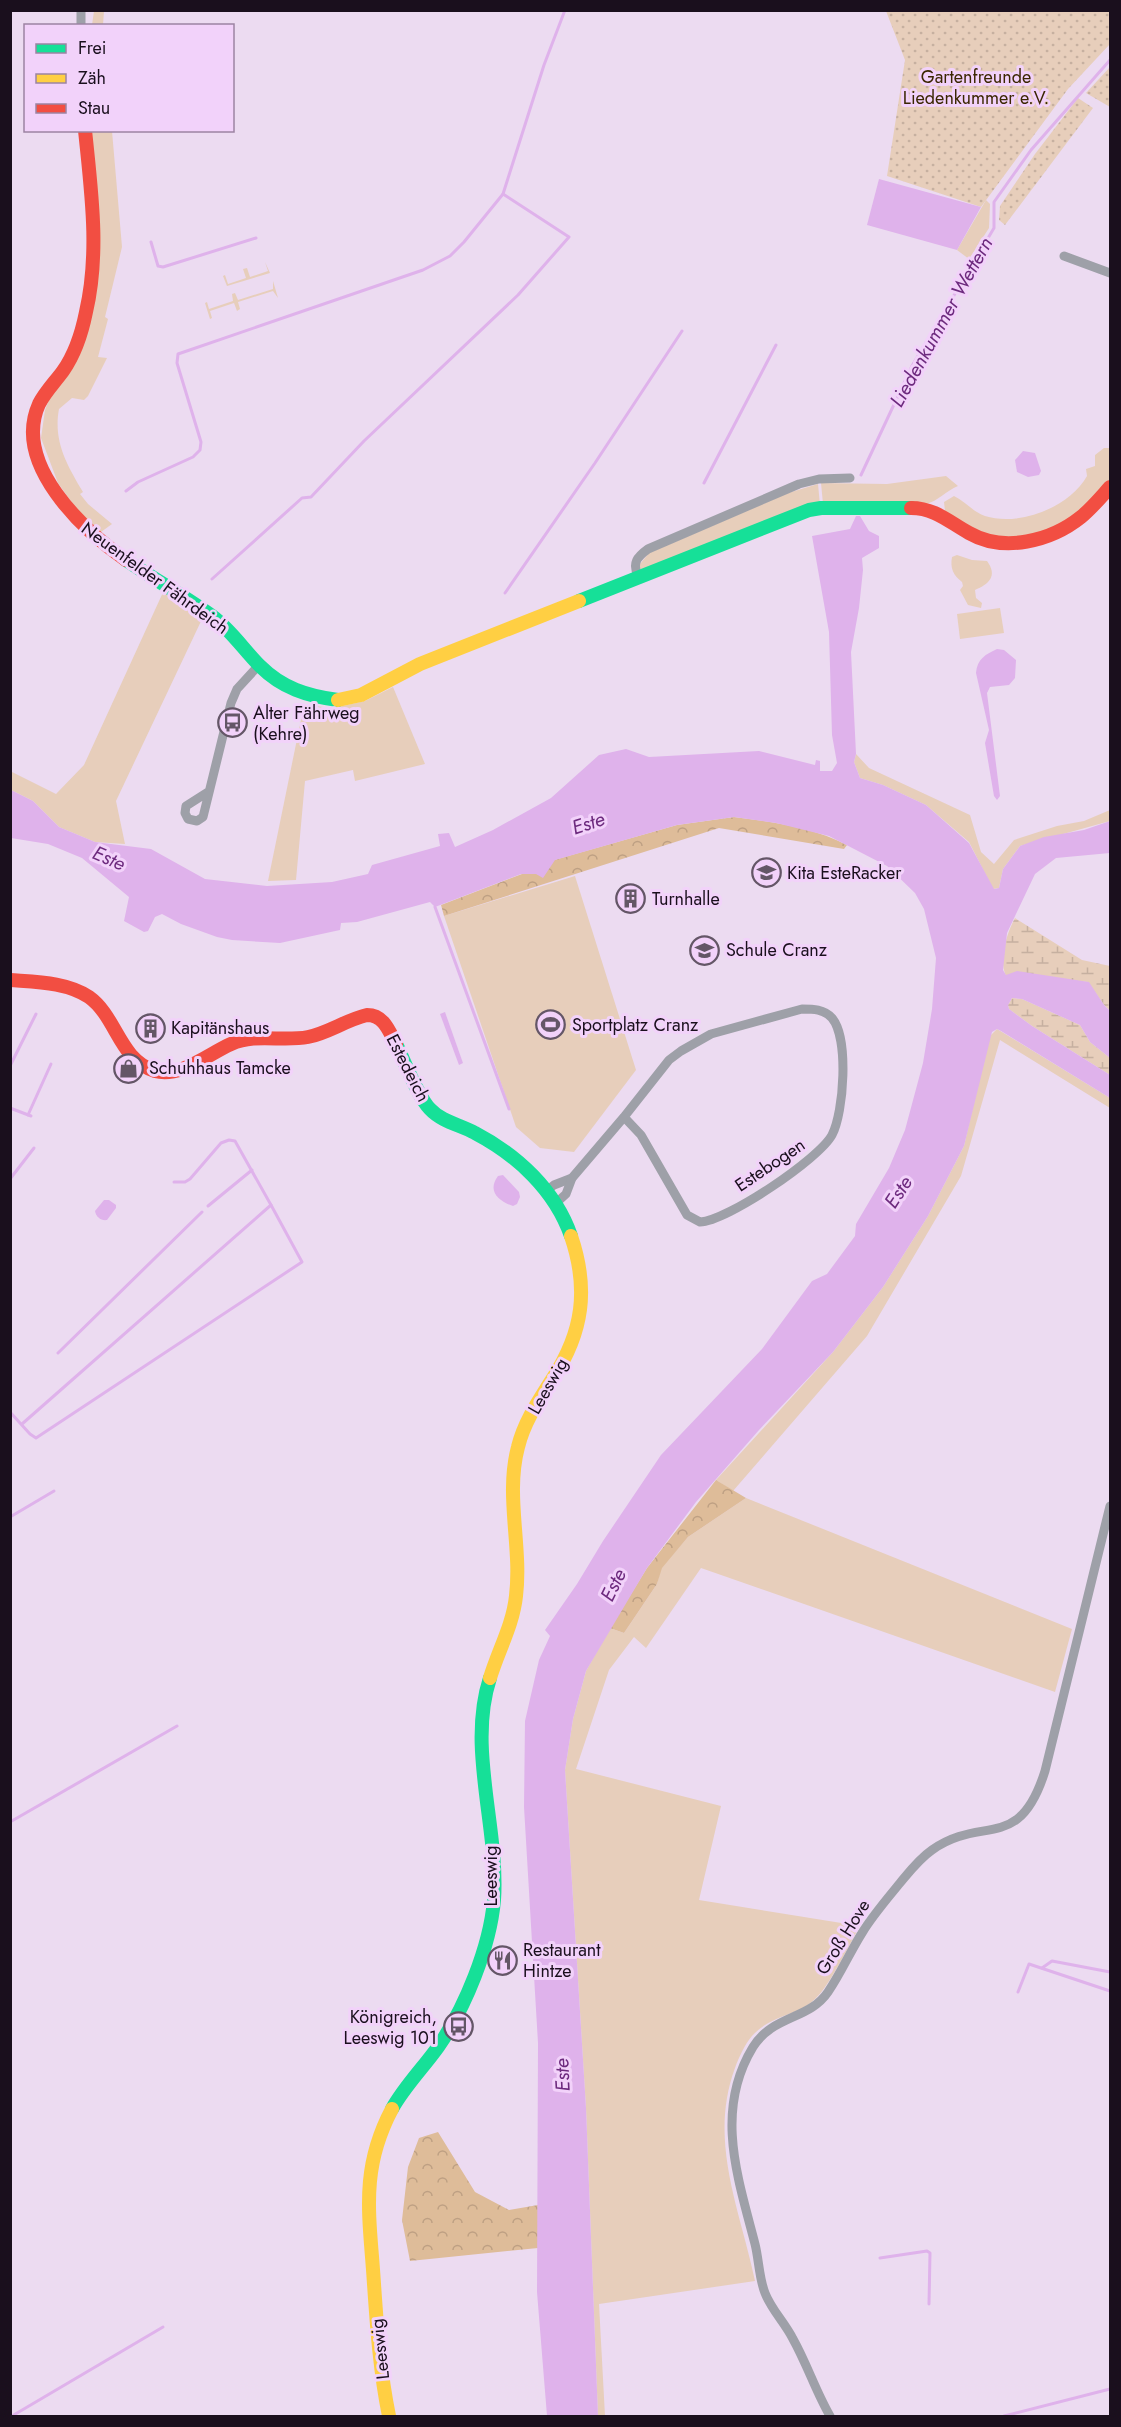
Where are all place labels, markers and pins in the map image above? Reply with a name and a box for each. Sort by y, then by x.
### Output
place label: Alter Fährweg (Kehre) [253,700,360,747]
bus stop icon: Alter Fährweg (Kehre) [216,707,248,739]
school or university icon: Kita EsteRacker [750,857,782,889]
place label: Kita EsteRacker [787,860,902,886]
building icon: Turnhalle [615,883,647,915]
place label: Turnhalle [652,886,720,912]
school or university icon: Schule Cranz [689,934,721,966]
place label: Schule Cranz [726,937,828,963]
sports icon: Sportplatz Cranz [535,1009,567,1041]
building icon: Kapitänshaus [134,1012,166,1044]
place label: Sportplatz Cranz [572,1012,699,1038]
place label: Kapitänshaus [171,1015,269,1041]
shop icon: Schuhhaus Tamcke [112,1052,144,1084]
place label: Schuhhaus Tamcke [149,1055,291,1081]
place label: Restaurant Hintze [523,1937,601,1984]
restaurant icon: Restaurant Hintze [486,1944,518,1976]
place label: Königreich, Leeswig 101 [344,2004,437,2051]
bus stop icon: Königreich, Leeswig 101 [442,2011,474,2043]

